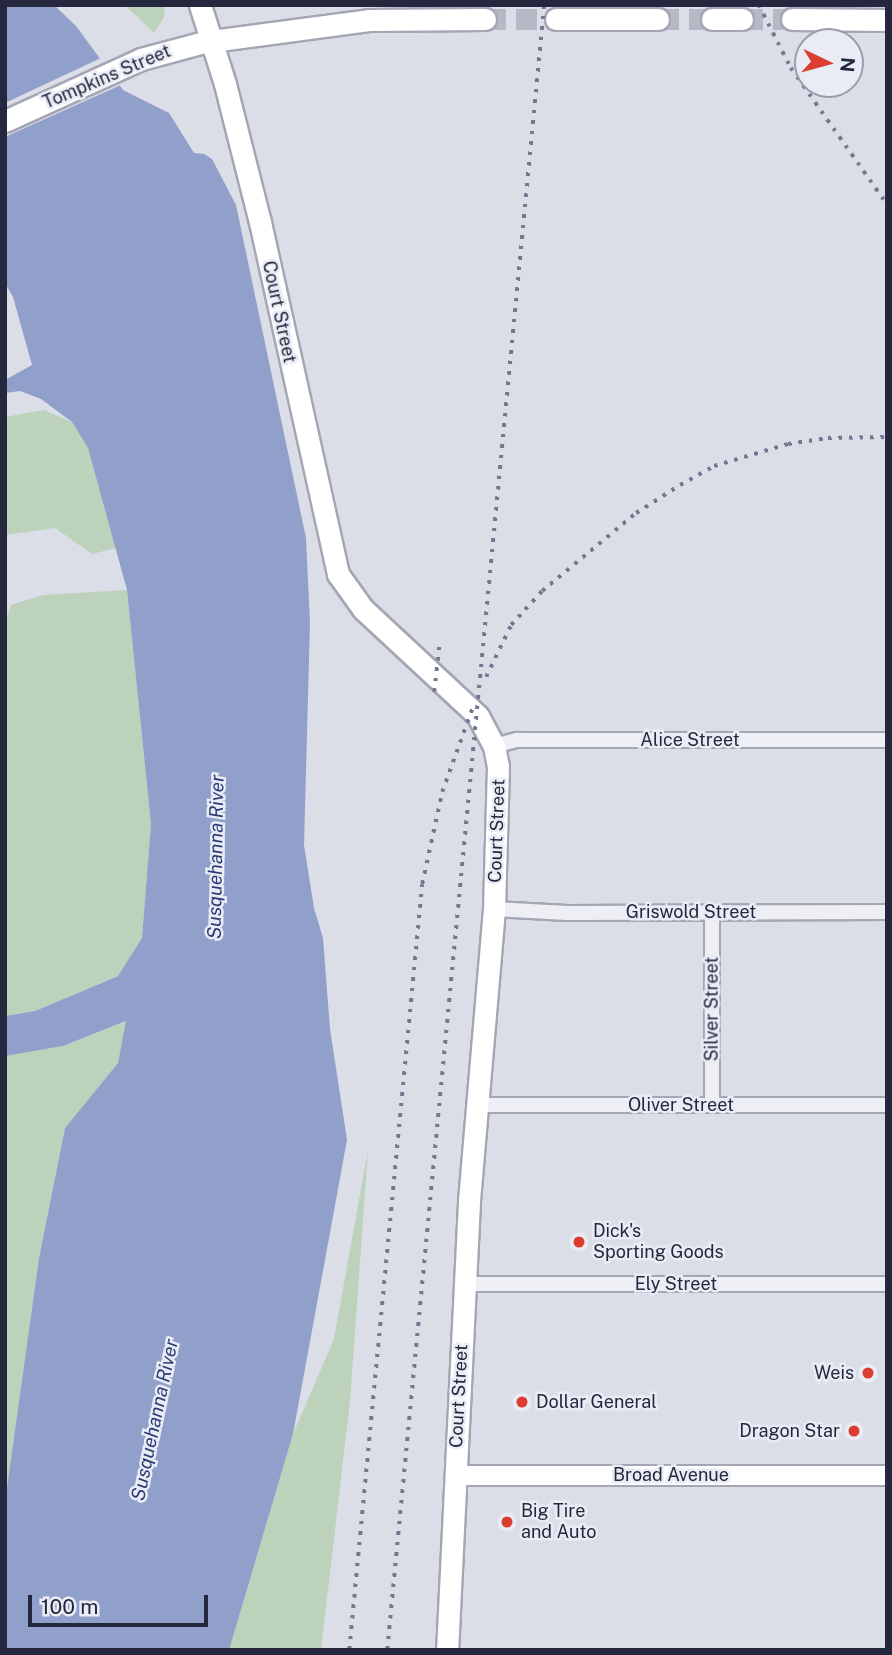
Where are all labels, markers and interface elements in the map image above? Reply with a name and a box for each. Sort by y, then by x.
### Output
north arrow [794,28,864,98]
street label: Tompkins Street [40,40,174,114]
text: N [836,56,860,73]
street label: Court Street [258,259,300,365]
street label: Alice Street [640,729,740,751]
water label: Susquehanna River [203,775,229,939]
street label: Court Street [484,779,510,883]
street label: Griswold Street [626,901,756,923]
street label: Silver Street [701,957,723,1061]
street label: Oliver Street [628,1094,734,1116]
place label: Dick's Sporting Goods [593,1221,724,1264]
marker: Dick's Sporting Goods [571,1234,587,1250]
street label: Ely Street [635,1273,717,1295]
water label: Susquehanna River [127,1337,183,1503]
street label: Court Street [445,1344,473,1448]
place label: Weis [814,1362,854,1384]
marker: Weis [860,1365,876,1381]
place label: Dollar General [536,1391,657,1413]
marker: Dollar General [514,1394,530,1410]
place label: Dragon Star [739,1420,840,1442]
marker: Dragon Star [846,1423,862,1439]
street label: Broad Avenue [613,1464,729,1486]
place label: Big Tire and Auto [521,1501,596,1544]
marker: Big Tire and Auto [499,1514,515,1530]
scale bar [32,1582,212,1626]
text: 100 m [41,1594,98,1619]

